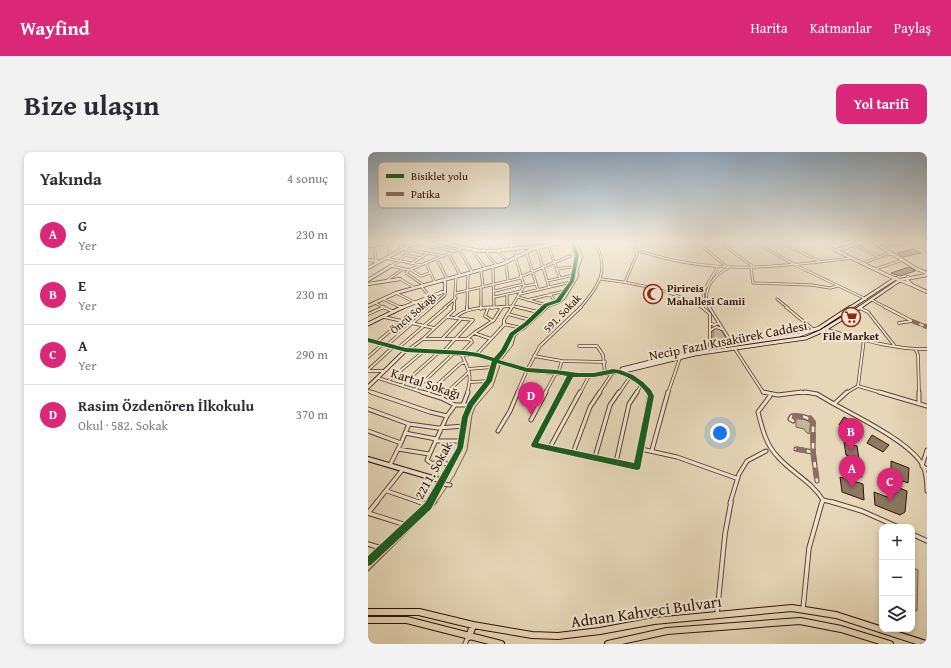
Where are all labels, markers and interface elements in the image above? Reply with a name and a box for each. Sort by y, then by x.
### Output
text: Wayfind [20,14,90,42]
text: Harita [751,18,788,38]
text: Katmanlar [810,18,872,38]
text: Paylaş [894,18,931,38]
text: Bize ulaşın [24,84,160,125]
button: Yol tarifi [836,84,927,124]
legend [378,162,510,208]
text: Yakında [40,166,102,191]
text: Bisiklet yolu [411,168,468,184]
text: 4 sonuç [287,169,328,188]
text: Patika [411,186,441,202]
text: G [78,215,87,236]
text: A [49,225,57,244]
text: 230 m [296,225,328,244]
text: Yer [78,236,97,255]
text: E [78,275,86,296]
place label: Pirireis Mahallesi Camii [667,280,746,309]
mosque icon: Pirireis Mahallesi Camii [642,283,664,305]
text: B [49,285,57,304]
text: 230 m [296,285,328,304]
street label: Öncü Sokağı [386,288,440,338]
street label: 591. Sokak [539,290,585,336]
text: Yer [78,296,97,315]
supermarket icon: File Market [840,306,862,328]
street label: Necip Fazıl Kısakürek Caddesi [647,316,809,365]
place label: File Market [823,328,880,344]
text: A [78,335,88,356]
text: C [49,345,57,364]
text: 290 m [296,345,328,364]
text: Yer [78,356,97,375]
street label: Kartal Sokağı [389,363,463,404]
pin: D [518,382,544,415]
text: Rasim Özdenören İlkokulu [78,395,254,416]
text: D [49,405,57,424]
text: 370 m [296,405,328,424]
text: Okul · 582. Sokak [78,416,168,435]
pin: B [838,418,864,451]
your location [710,423,730,443]
street label: 2211. Sokak [410,438,457,503]
pin: A [839,455,865,488]
pin: C [877,468,903,501]
map controls [879,524,915,632]
button: + [879,524,915,560]
button: − [879,560,915,596]
street label: Adnan Kahveci Bulvarı [569,588,723,633]
button: layers [879,596,915,632]

